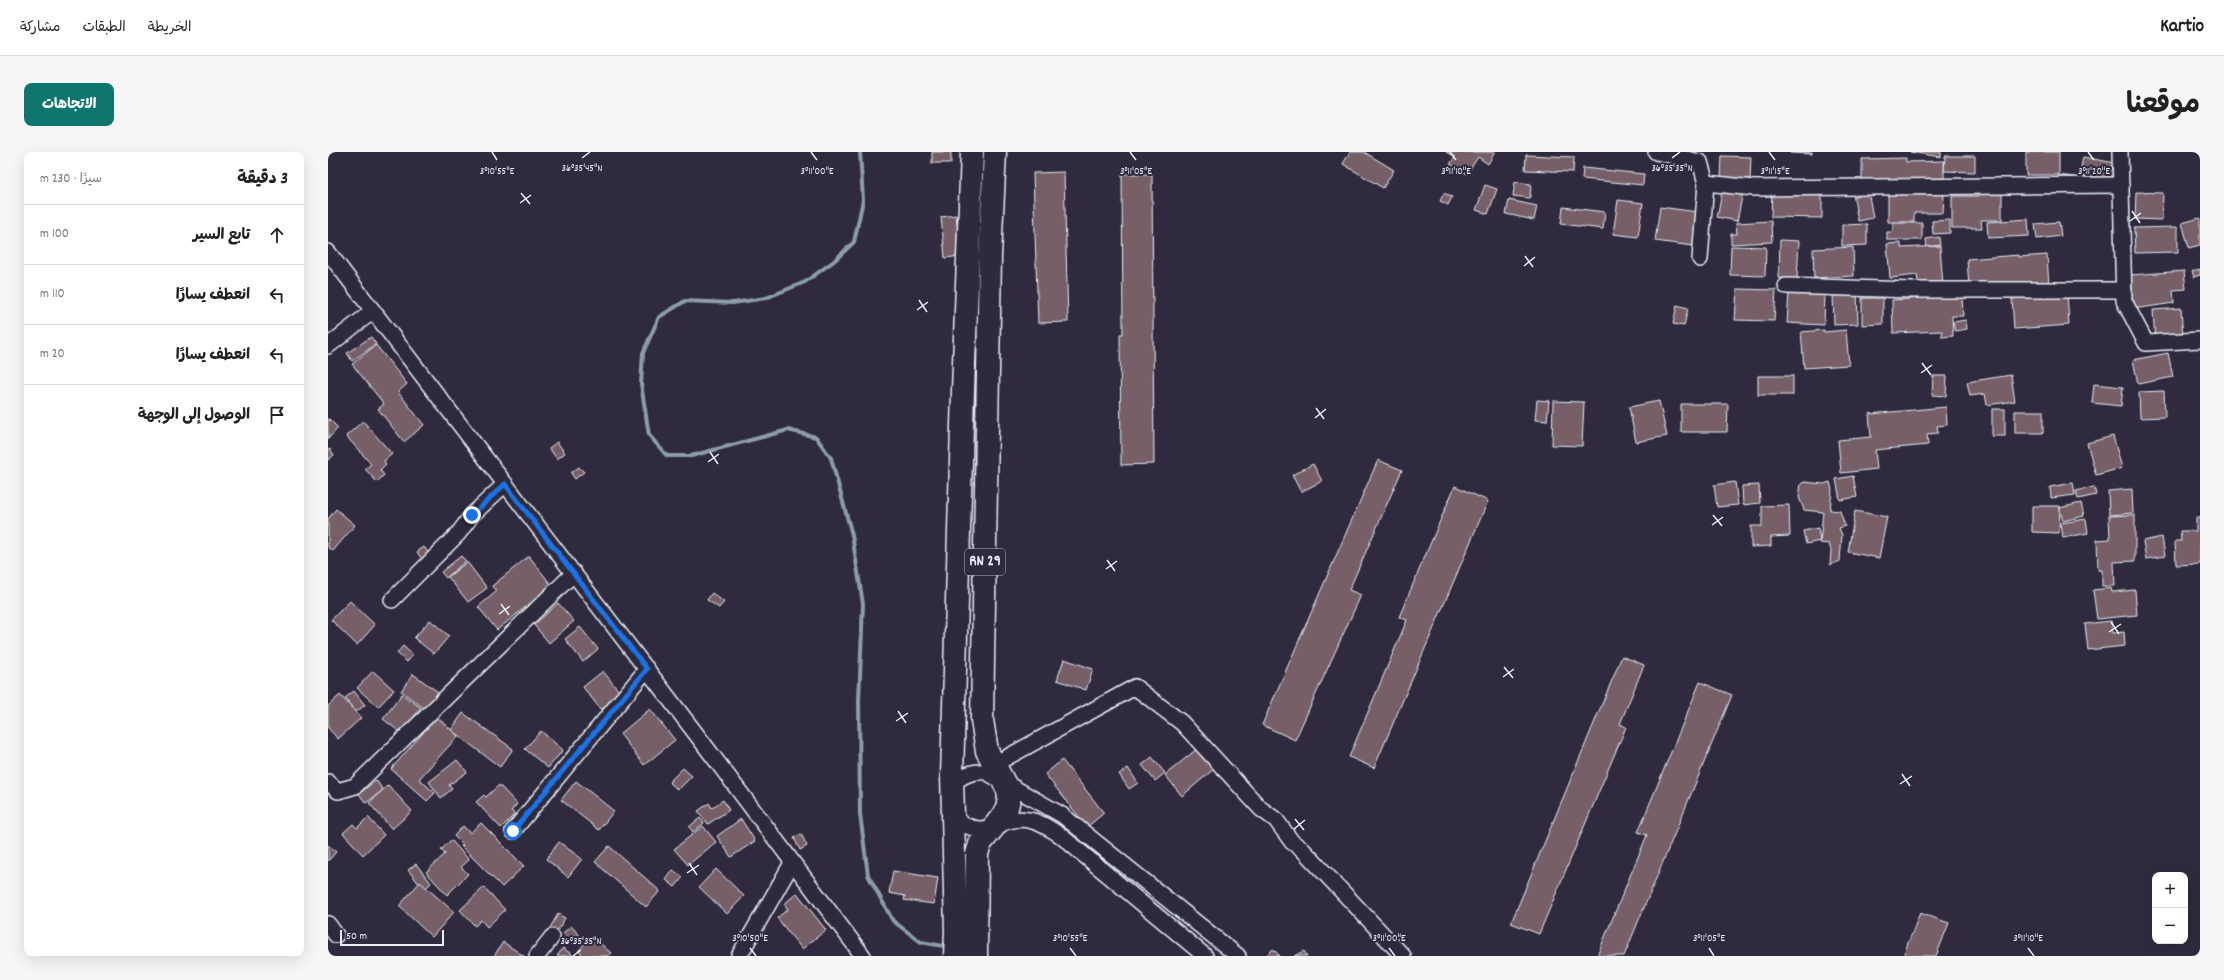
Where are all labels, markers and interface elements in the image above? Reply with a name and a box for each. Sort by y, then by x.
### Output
text: Kartio [2160,14,2204,41]
text: مشاركة [20,18,60,38]
text: الطبقات [82,18,126,38]
text: الخريطة [148,18,191,38]
button: الاتجاهات [24,83,114,126]
text: موقعنا [2126,87,2200,127]
text: 36°35'45"N [562,162,602,176]
text: 36°35'35"N [1651,162,1693,176]
text: 3°10'55"E [480,165,515,179]
text: 3°11'00"E [801,165,834,179]
text: 3°11'05"E [1120,165,1153,179]
text: 3°11'10"E [1441,165,1471,179]
text: 3°11'15"E [1761,165,1790,179]
text: 3°11'20"E [2078,165,2110,179]
text: 3 دقيقة [237,168,288,192]
text: سيرًا · 230 m [40,170,102,189]
icon: ahead [266,224,288,246]
text: 100 m [40,225,69,244]
text: تابع السير [193,225,250,247]
icon: left [266,284,288,306]
text: 110 m [40,285,65,304]
text: انعطف يسارًا [176,285,250,307]
icon: left [266,344,288,366]
text: 20 m [40,345,65,364]
text: انعطف يسارًا [176,345,250,367]
icon: arrive [266,404,288,426]
text: الوصول إلى الوجهة [138,405,250,427]
route end [463,506,481,524]
road number: RN 29 [965,549,1005,575]
route start [504,822,522,840]
map controls [2152,872,2188,944]
button: + [2152,872,2188,908]
button: − [2152,908,2188,944]
scale bar [340,928,444,947]
text: 50 m [346,929,367,945]
text: 3°10'50"E [732,932,768,946]
text: 3°10'55"E [1053,932,1088,946]
text: 3°11'00"E [1373,932,1406,946]
text: 3°11'05"E [1693,932,1726,946]
text: 3°11'10"E [2013,932,2043,946]
text: 36°35'35"N [560,935,602,949]

